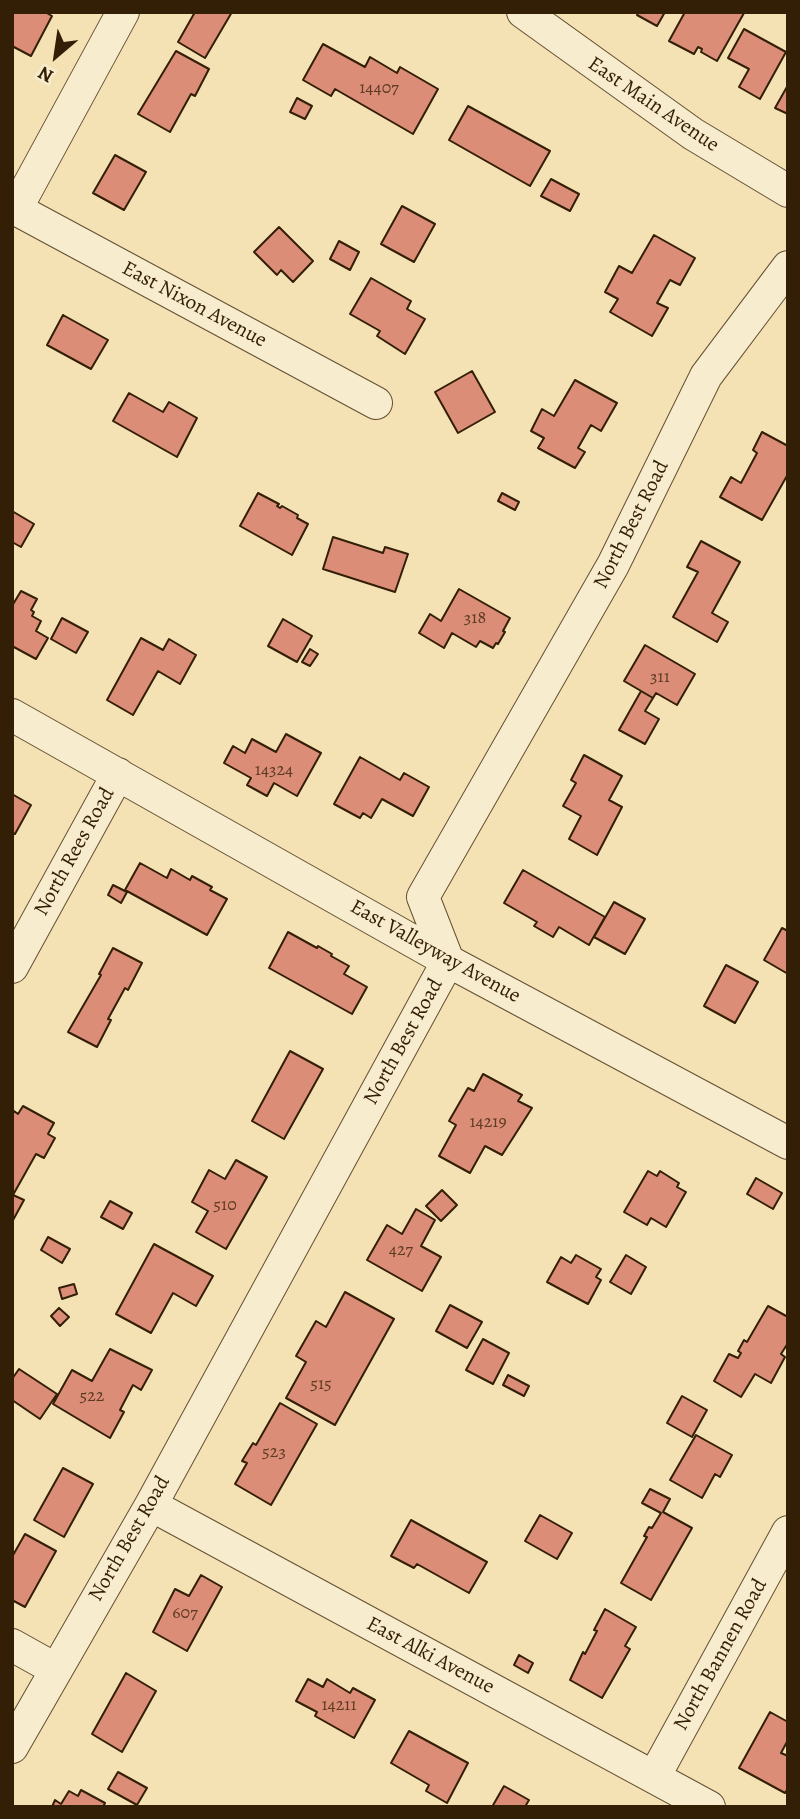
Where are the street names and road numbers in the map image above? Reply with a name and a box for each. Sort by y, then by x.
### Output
street label: East Main Avenue [583,52,723,158]
street label: East Nixon Avenue [117,256,271,354]
street label: North Best Road [589,457,675,593]
street label: North Rees Road [29,783,121,921]
street label: East Valleyway Avenue [345,895,525,1009]
street label: North Best Road [359,974,449,1110]
street label: North Best Road [84,1472,176,1606]
street label: North Bannen Road [669,1575,773,1735]
street label: East Alki Avenue [362,1612,498,1700]

